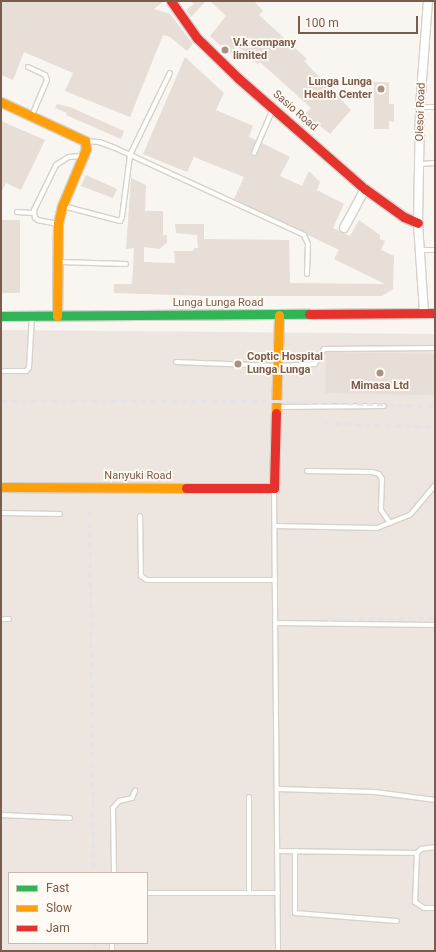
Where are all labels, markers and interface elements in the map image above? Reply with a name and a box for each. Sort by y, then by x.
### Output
scale bar [300,8,420,34]
text: 100 m [305,16,339,30]
place label: V.k company limited [233,37,296,63]
marker: V.k company limited [220,45,230,55]
place label: Lunga Lunga Health Center [304,76,372,102]
street label: Olesoi Road [413,82,429,142]
marker: Lunga Lunga Health Center [375,83,387,95]
street label: Sasio Road [270,88,320,134]
street label: Lunga Lunga Road [173,296,263,310]
place label: Coptic Hospital Lunga Lunga [247,351,323,377]
marker: Coptic Hospital Lunga Lunga [232,358,244,370]
marker: Mimasa Ltd [375,368,385,378]
place label: Mimasa Ltd [351,379,409,393]
street label: Nanyuki Road [104,469,172,483]
legend [8,872,148,944]
text: Fast [46,881,69,895]
text: Slow [46,901,72,915]
text: Jam [46,921,70,935]

